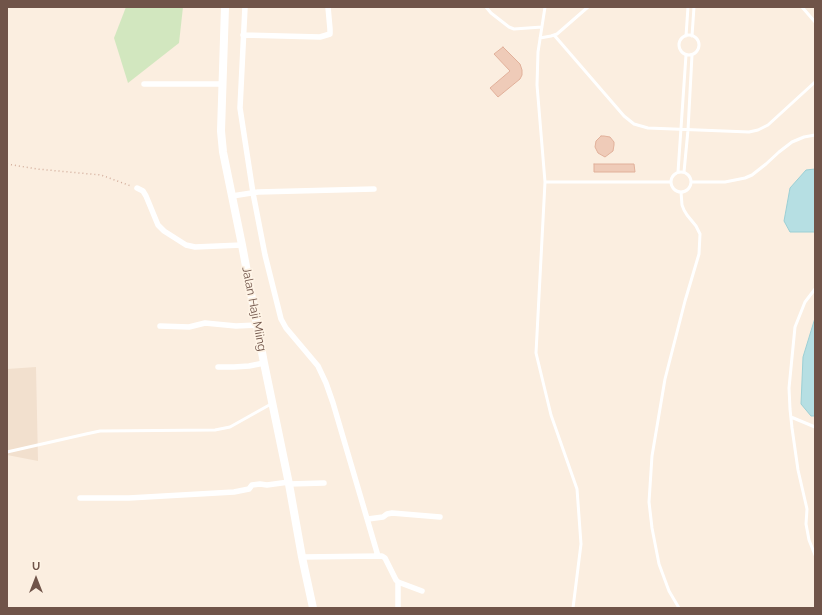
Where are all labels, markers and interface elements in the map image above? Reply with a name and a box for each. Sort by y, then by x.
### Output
street label: Jalan Haji Miing [239,265,269,353]
north arrow [16,559,56,599]
text: U [32,560,40,573]

